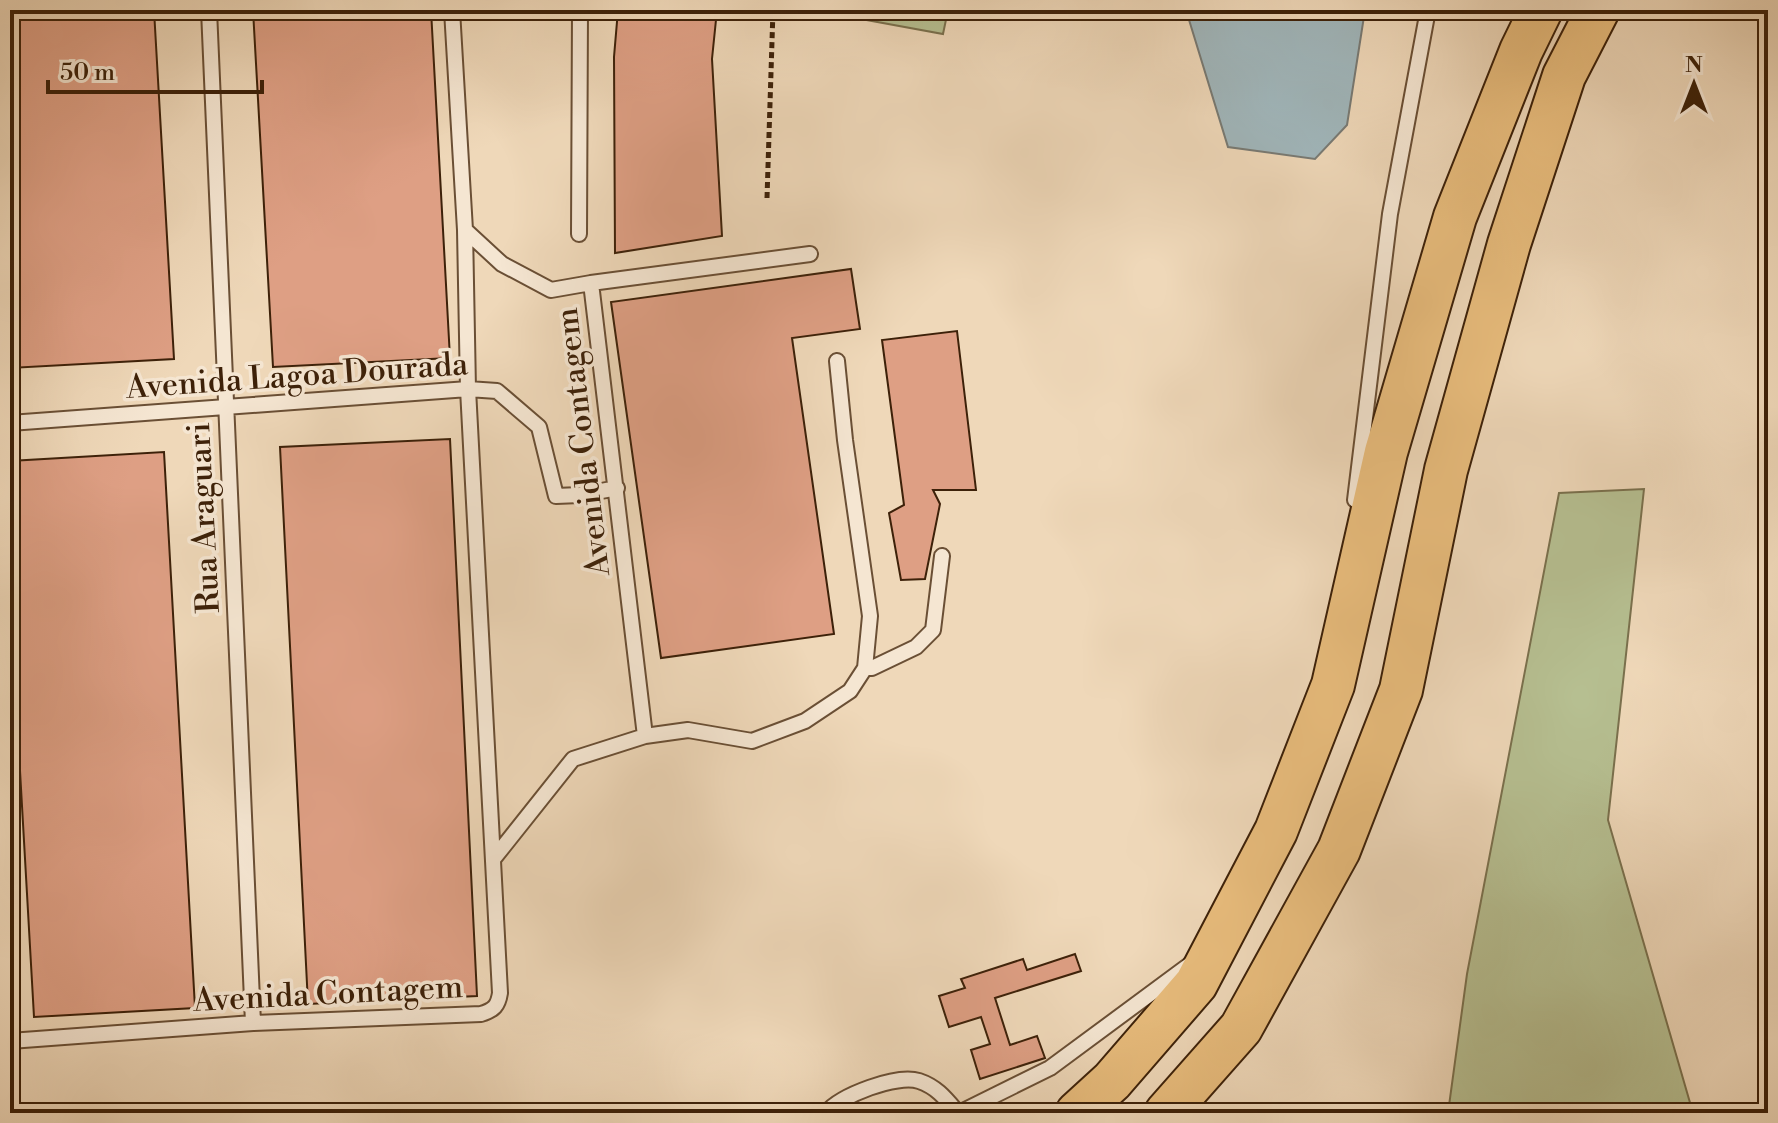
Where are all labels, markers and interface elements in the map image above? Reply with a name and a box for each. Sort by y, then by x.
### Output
scale bar [48,44,262,94]
north arrow [1654,44,1734,124]
text: N [1685,52,1703,79]
text: 50 m [60,58,115,88]
street label: Avenida Contagem [547,305,619,579]
street label: Avenida Lagoa Dourada [124,344,470,408]
street label: Rua Araguari [179,422,229,614]
street label: Avenida Contagem [191,967,464,1021]

